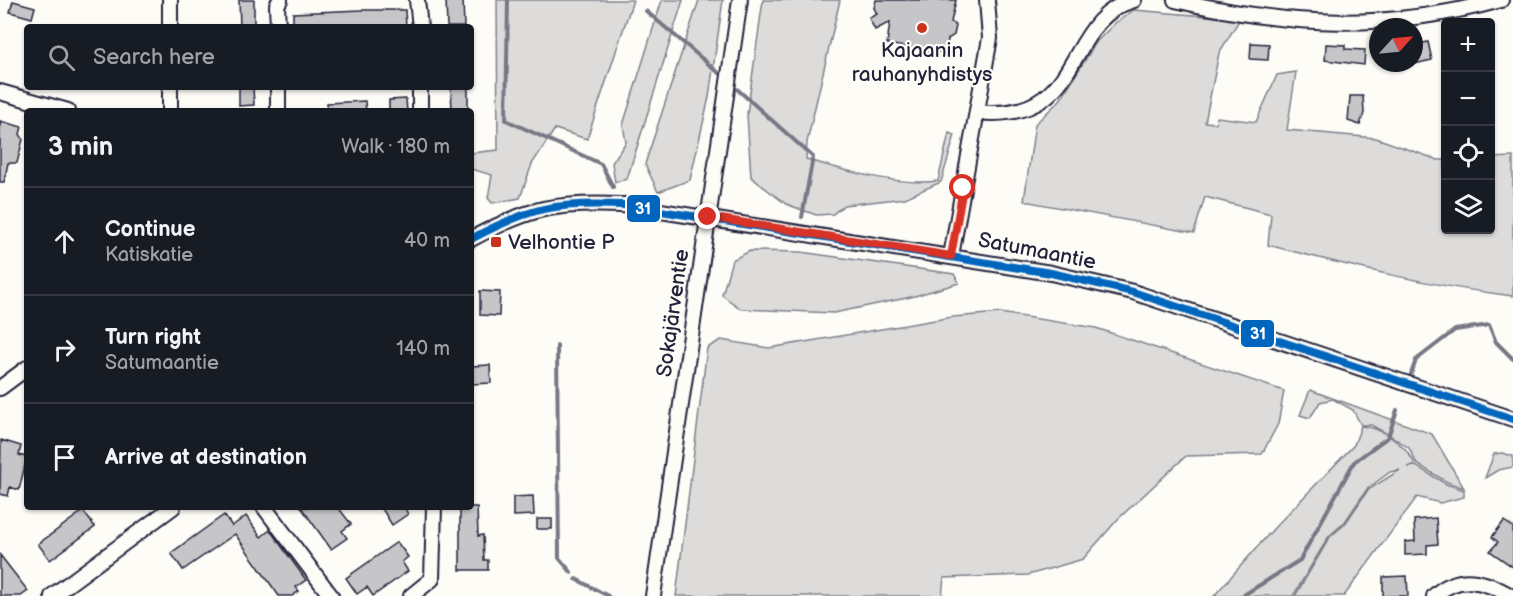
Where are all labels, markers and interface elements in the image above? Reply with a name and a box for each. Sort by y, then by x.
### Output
north arrow [1369,18,1423,72]
map controls [1441,18,1495,234]
button: + [1441,18,1495,72]
marker: Kajaanin rauhanyhdistys [915,21,929,35]
search box [24,24,474,90]
place label: Kajaanin rauhanyhdistys [852,38,992,87]
icon: search [45,41,78,74]
text: Search here [93,44,215,71]
button: − [1441,72,1495,126]
button: locate [1441,126,1495,180]
text: 3 min [48,132,113,163]
text: Walk · 180 m [341,135,450,159]
route start [949,174,975,200]
button: layers [1441,180,1495,234]
line badge: 31 [626,194,661,223]
text: 31 [635,200,651,219]
route end [694,203,720,229]
text: Continue [105,216,195,243]
icon: ahead [48,225,81,258]
street label: Satumaantie [976,227,1098,275]
text: 40 m [404,229,450,253]
place label: Velhontie P [508,230,615,255]
marker: Velhontie P [489,235,503,249]
text: Katiskatie [105,243,193,267]
street label: Sokajärventie [652,247,694,379]
line badge: 31 [1240,319,1275,348]
text: Turn right [105,324,201,351]
text: 31 [1250,325,1266,344]
icon: right [48,333,81,366]
text: 140 m [396,337,450,361]
text: Satumaantie [105,351,219,375]
icon: arrive [48,441,81,474]
text: Arrive at destination [105,444,307,471]

